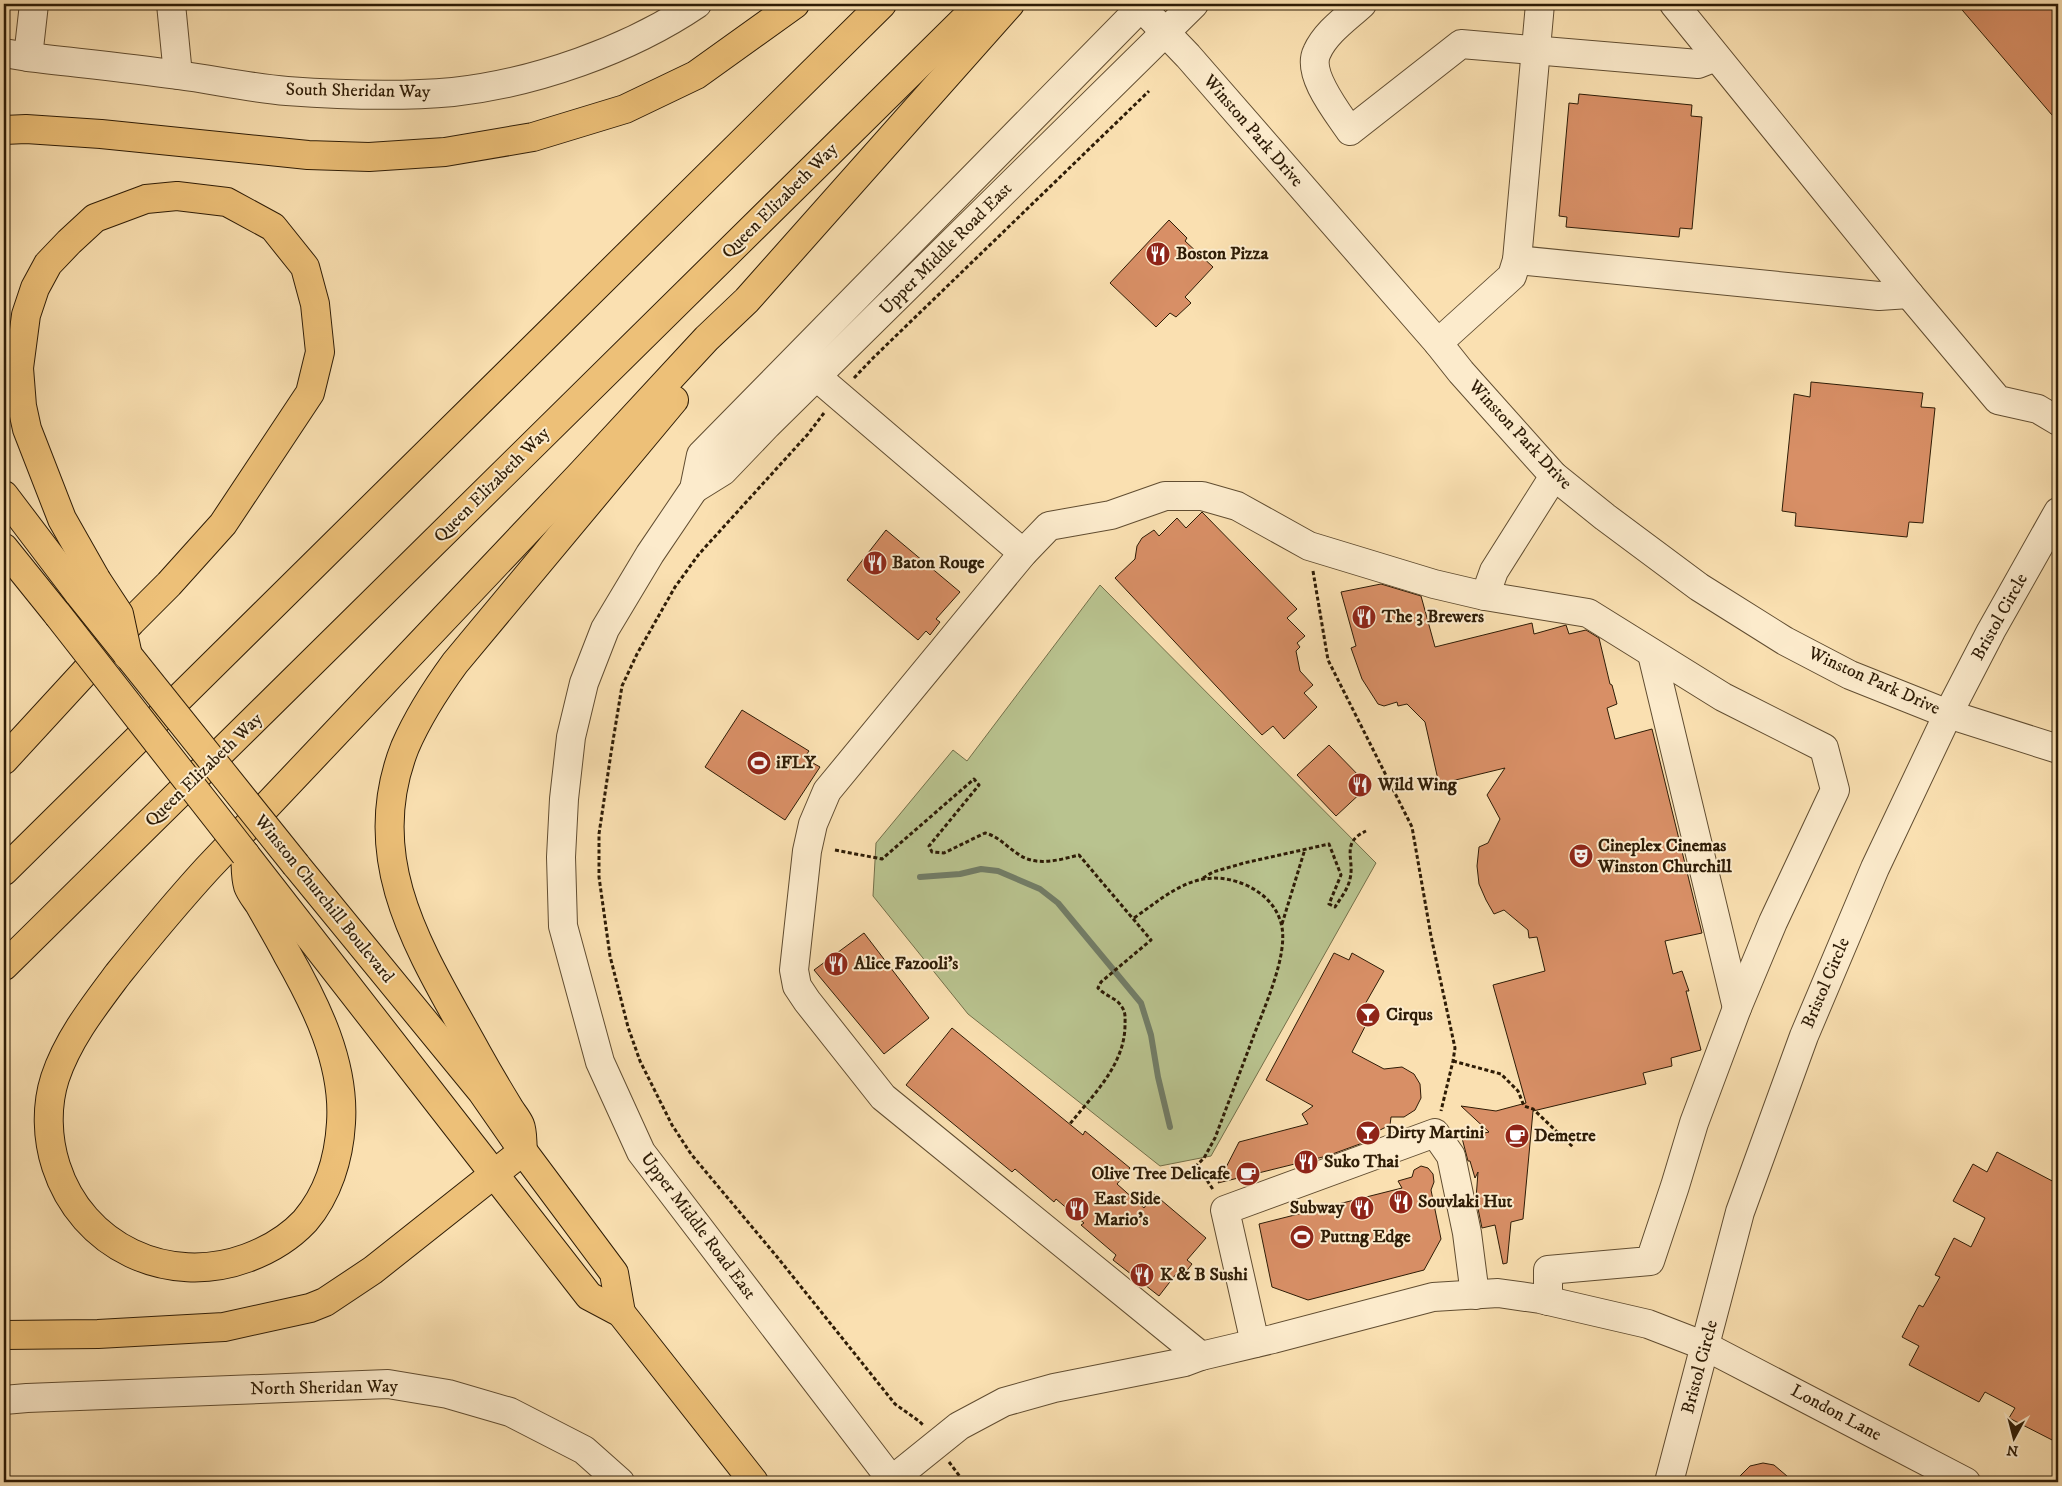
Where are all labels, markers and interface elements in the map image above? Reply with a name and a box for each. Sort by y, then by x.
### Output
street label: Winston Park Drive [1198,69,1308,192]
street label: South Sheridan Way [285,79,431,103]
street label: Queen Elizabeth Way [717,138,843,264]
street label: Upper Middle Road East [875,178,1017,320]
restaurant icon: Boston Pizza [1145,241,1171,267]
place label: Boston Pizza [1176,243,1269,265]
street label: Winston Park Drive [1463,375,1576,494]
street label: Queen Elizabeth Way [429,422,555,548]
restaurant icon: Baton Rouge [862,550,888,576]
place label: Baton Rouge [892,552,985,574]
street label: Bristol Circle [1967,570,2033,664]
restaurant icon: The 3 Brewers [1351,604,1377,630]
place label: The 3 Brewers [1381,606,1484,628]
street label: Winston Park Drive [1804,642,1943,720]
street label: Queen Elizabeth Way [141,708,268,832]
sports icon: iFLY [746,750,772,776]
place label: iFLY [776,752,816,774]
restaurant icon: Wild Wing [1347,772,1373,798]
place label: Wild Wing [1377,774,1458,796]
street label: Winston Churchill Boulevard [249,810,399,988]
place label: Cineplex Cinemas Winston Churchill [1597,835,1732,878]
theatre icon: Cineplex Cinemas Winston Churchill [1568,843,1594,869]
street label: Bristol Circle [1797,934,1855,1032]
restaurant icon: Alice Fazooli's [823,951,849,977]
place label: Alice Fazooli's [853,953,958,975]
bar icon: Cirqus [1355,1002,1381,1028]
place label: Cirqus [1386,1004,1433,1026]
bar icon: Dirty Martini [1355,1120,1381,1146]
place label: Dirty Martini [1386,1122,1485,1144]
cafe icon: Demetre [1504,1123,1530,1149]
place label: Demetre [1534,1125,1596,1147]
street label: Upper Middle Road East [635,1148,761,1304]
restaurant icon: Suko Thai [1293,1149,1319,1175]
place label: Suko Thai [1324,1151,1399,1173]
cafe icon: Olive Tree Delicafe [1235,1161,1261,1187]
place label: Olive Tree Delicafe [1091,1163,1231,1185]
place label: East Side Mario's [1094,1188,1161,1231]
restaurant icon: Souvlaki Hut [1388,1189,1414,1215]
place label: Souvlaki Hut [1418,1191,1512,1213]
restaurant icon: Subway [1349,1195,1375,1221]
restaurant icon: East Side Mario's [1064,1196,1090,1222]
place label: Subway [1290,1197,1344,1219]
sports icon: Puttng Edge [1289,1224,1315,1250]
place label: Puttng Edge [1320,1226,1411,1248]
restaurant icon: K & B Sushi [1129,1262,1155,1288]
place label: K & B Sushi [1160,1264,1248,1286]
street label: Bristol Circle [1677,1318,1723,1416]
street label: North Sheridan Way [250,1376,399,1400]
street label: London Lane [1787,1380,1885,1446]
north arrow [1990,1414,2040,1464]
text: N [2005,1440,2019,1460]

